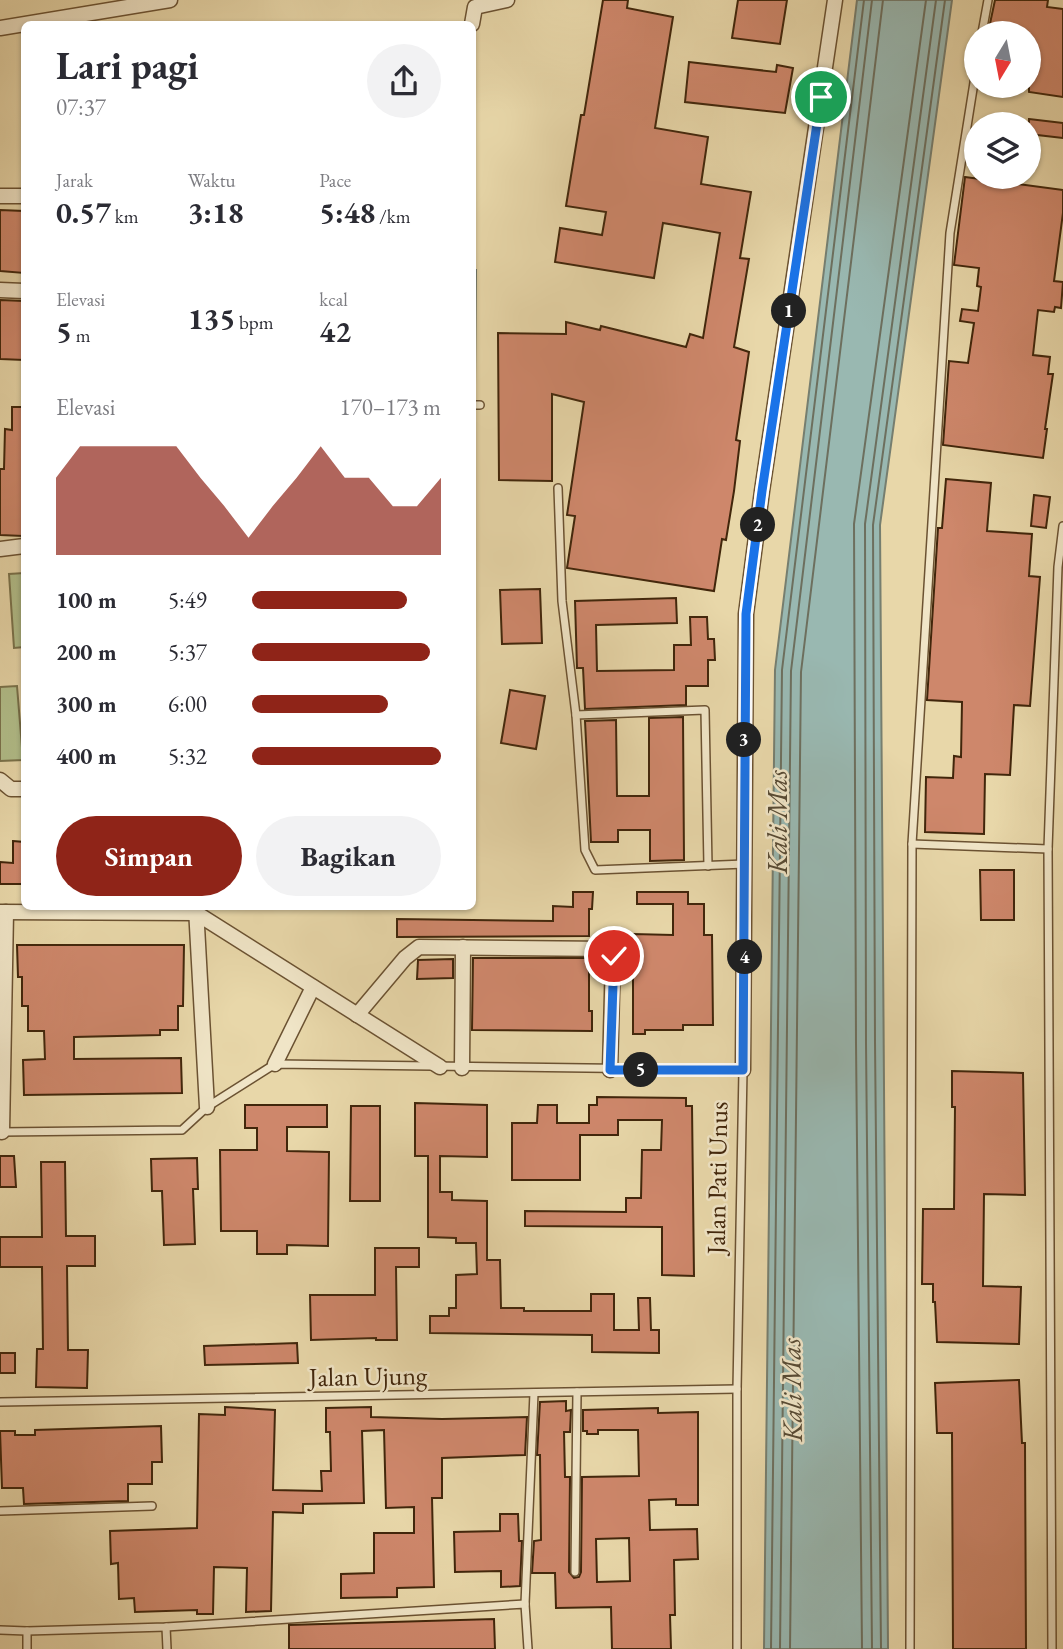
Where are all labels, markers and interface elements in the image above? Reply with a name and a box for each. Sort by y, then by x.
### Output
north arrow [964,21,1041,98]
map controls [964,21,1041,189]
text: Lari pagi [56,41,199,90]
button: share [367,44,441,118]
pin [791,67,851,127]
icon: arrive [802,78,840,116]
text: 07:37 [56,92,106,122]
button: layers [964,112,1041,189]
text: Jarak [56,168,93,193]
text: Waktu [188,168,236,193]
text: Pace [319,168,351,193]
text: 0.57 [56,193,111,232]
text: 3:18 [188,193,244,232]
text: 5:48 [319,193,375,232]
text: km [111,204,139,229]
text: /km [375,204,410,229]
text: Elevasi [56,287,105,312]
text: kcal [319,287,348,312]
pin: 1 [772,294,806,328]
text: 1 [783,298,794,323]
text: 135 [188,299,235,338]
text: bpm [235,310,274,335]
text: 5 [56,312,72,351]
text: 42 [319,312,351,351]
text: m [72,323,90,348]
text: Elevasi [56,392,115,422]
text: 170–173 m [340,392,441,422]
pin: 2 [740,508,776,542]
text: 2 [752,512,763,537]
text: 100 m [56,585,117,615]
text: 5:49 [168,585,207,615]
text: 200 m [56,637,117,667]
text: 5:37 [168,637,207,667]
text: 300 m [56,689,117,719]
text: 6:00 [168,689,207,719]
pin: 3 [726,722,762,758]
text: 3 [738,727,749,752]
text: 400 m [56,741,117,771]
text: 5:32 [168,741,207,771]
water label: Kali Mas [759,770,795,875]
button: Simpan [56,816,242,896]
button: Bagikan [256,816,441,896]
pin [584,926,644,986]
icon: check [595,937,633,975]
pin: 4 [728,940,762,974]
text: 4 [739,944,750,969]
pin: 5 [624,1052,658,1088]
text: 5 [635,1057,646,1082]
street label: Jalan Pati Unus [699,1101,735,1257]
water label: Kali Mas [772,1338,810,1443]
street label: Jalan Ujung [306,1358,428,1394]

